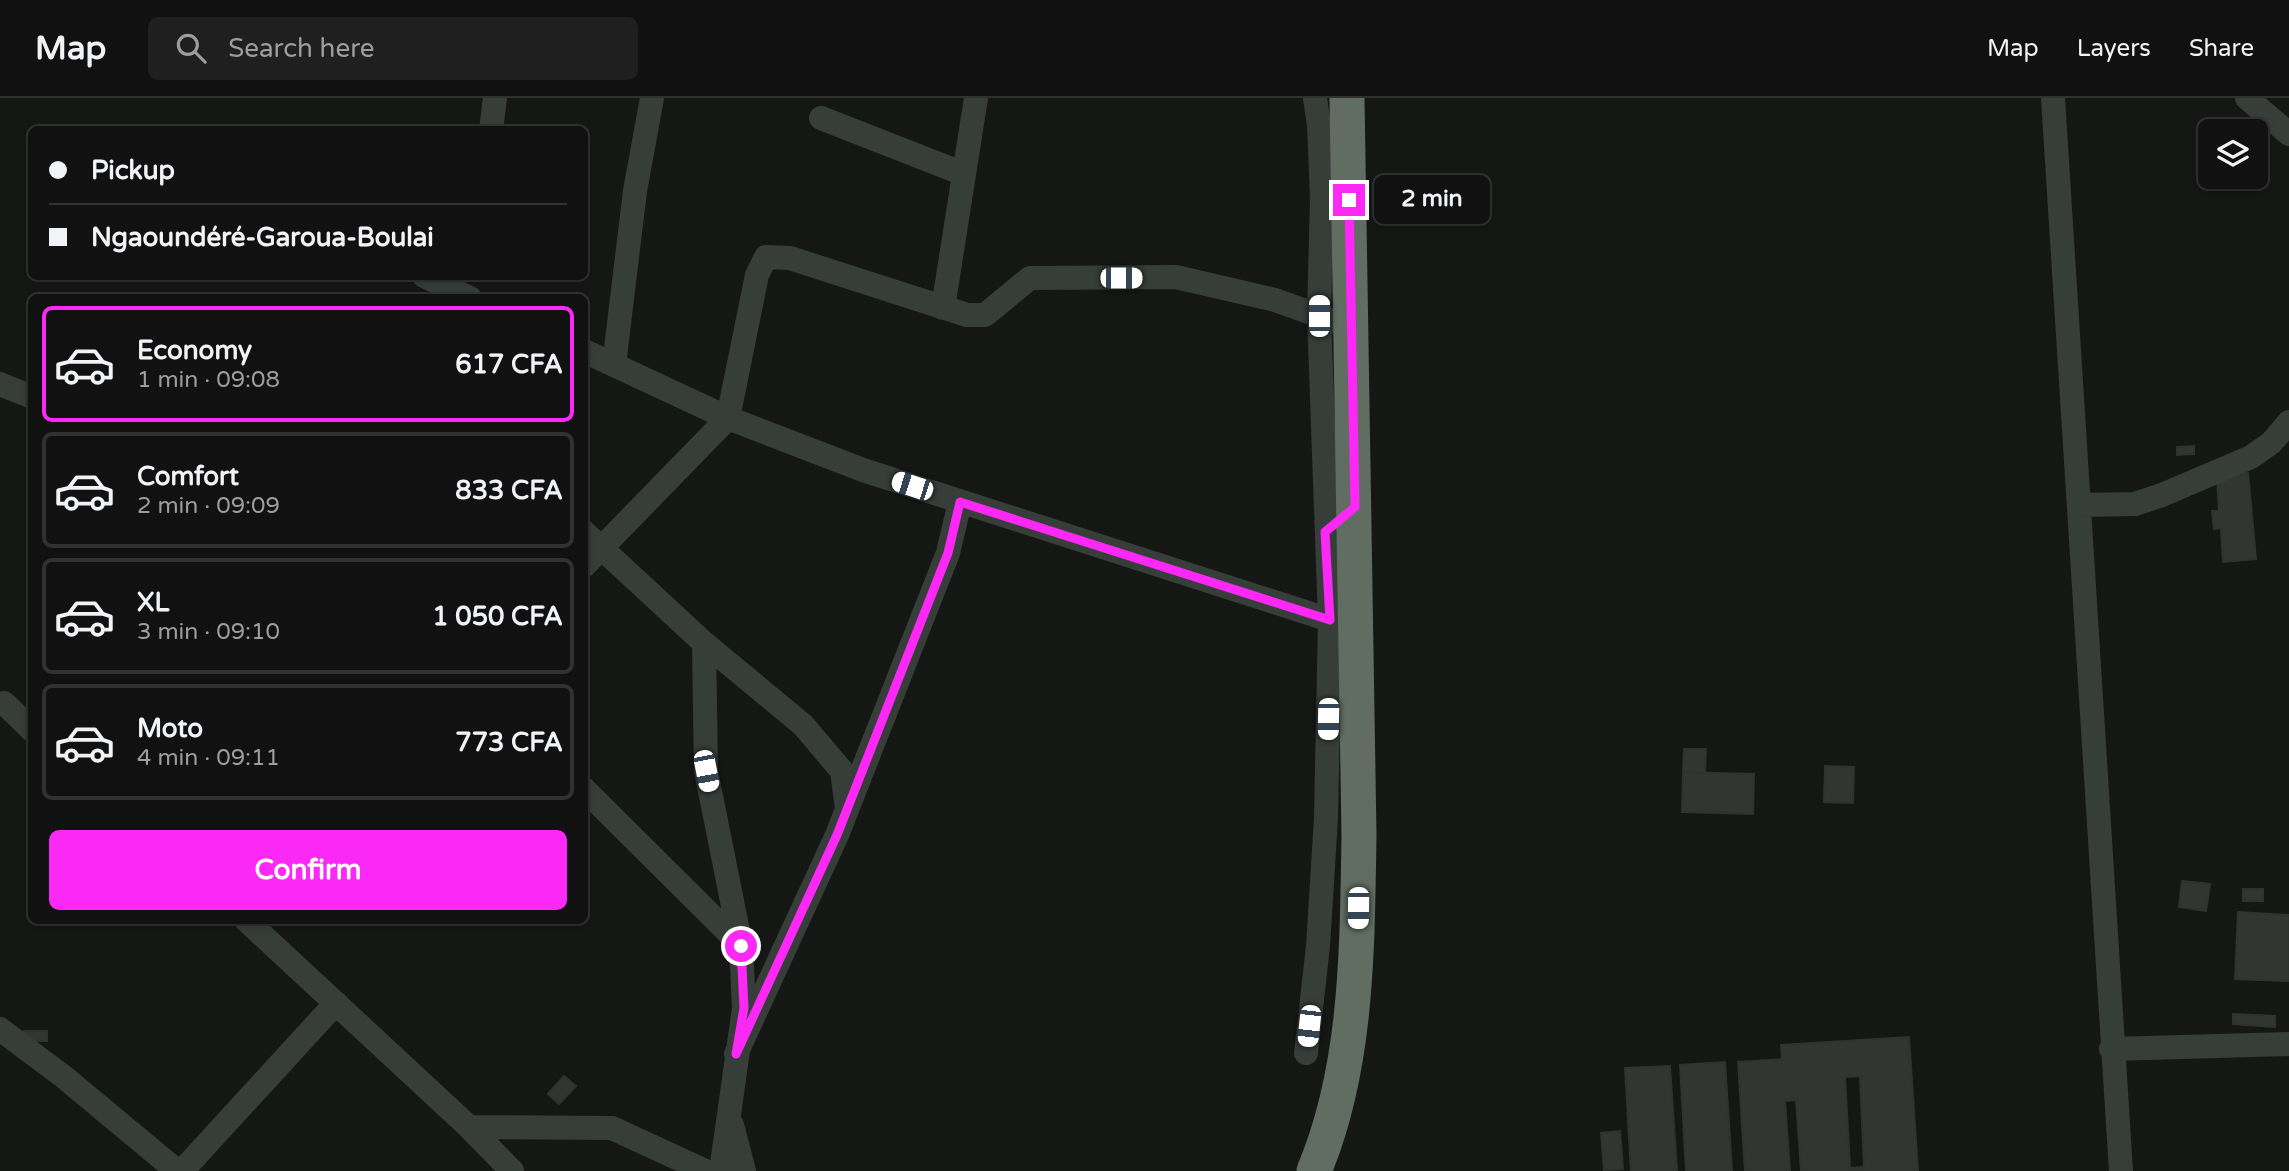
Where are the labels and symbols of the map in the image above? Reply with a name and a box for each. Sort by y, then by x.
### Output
callout: 2 min [1374,176,1489,224]
route end [1333,184,1365,216]
car [1101,268,1143,289]
car [1309,295,1330,337]
car [889,470,936,502]
car [1318,698,1339,740]
car [692,748,721,794]
car [1348,887,1369,929]
route start [725,930,757,962]
car [1297,1004,1322,1048]

